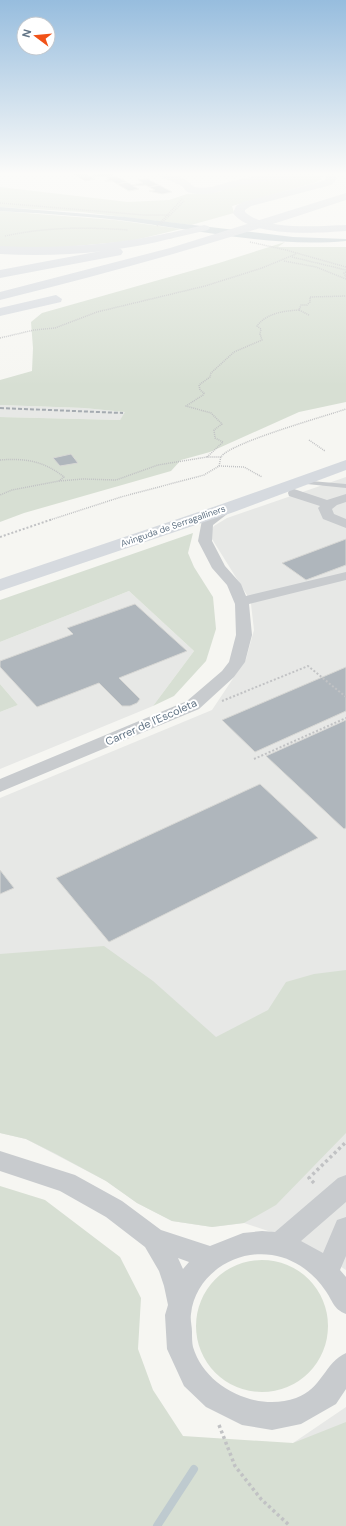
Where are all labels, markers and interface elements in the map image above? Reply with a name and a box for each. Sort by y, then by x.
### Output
north arrow [16,16,56,56]
text: N [19,27,34,39]
street label: Avinguda de Serragalliners [119,502,227,550]
street label: Carrer de l'Escoleta [103,696,199,748]

